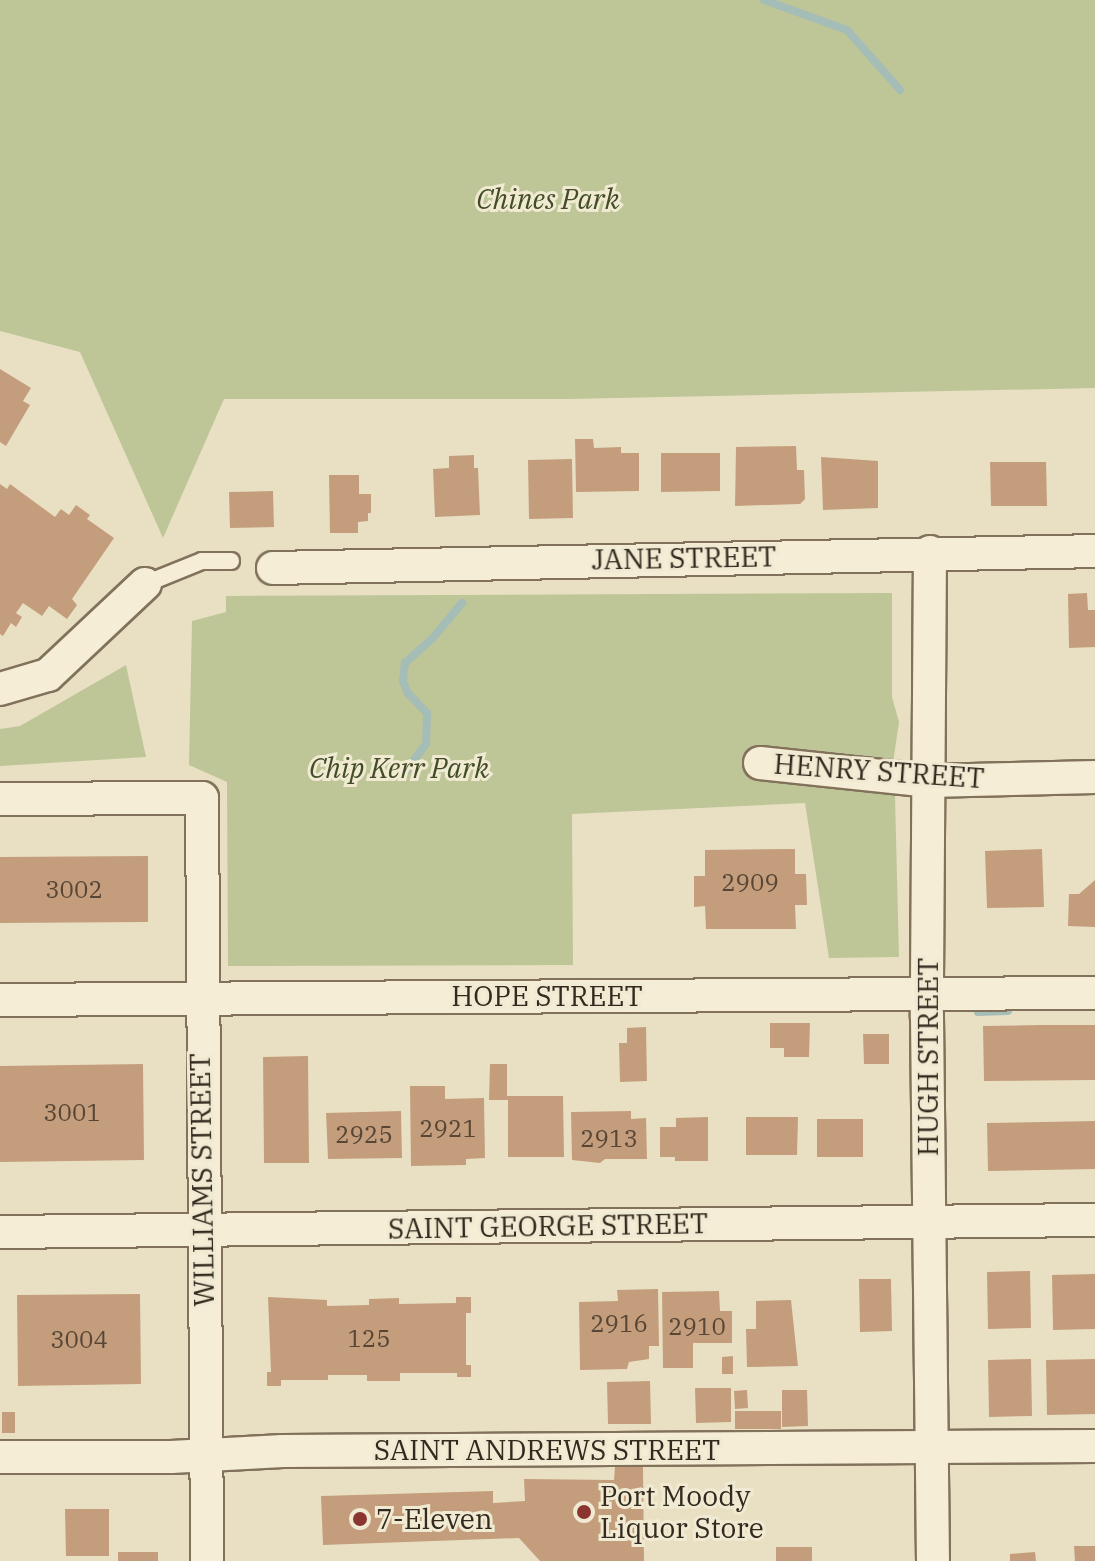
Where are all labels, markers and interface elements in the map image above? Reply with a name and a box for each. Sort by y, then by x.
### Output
park label: Chines Park [476,182,620,216]
street label: JANE STREET [591,540,777,576]
street label: HENRY STREET [773,747,985,795]
park label: Chip Kerr Park [309,751,489,785]
house number: 2909 [721,869,779,897]
house number: 3002 [45,876,103,904]
street label: HUGH STREET [911,958,945,1156]
street label: HOPE STREET [451,979,643,1013]
street label: WILLIAMS STREET [183,1053,221,1307]
house number: 3001 [43,1099,101,1127]
house number: 2921 [419,1115,477,1143]
house number: 2925 [335,1121,393,1149]
house number: 2913 [580,1125,638,1153]
street label: SAINT GEORGE STREET [388,1206,708,1246]
house number: 2916 [590,1310,648,1338]
house number: 2910 [668,1313,726,1341]
house number: 125 [347,1325,391,1353]
house number: 3004 [50,1326,108,1354]
street label: SAINT ANDREWS STREET [374,1433,720,1467]
place label: Port Moody Liquor Store [600,1479,764,1545]
place label: 7-Eleven [376,1502,493,1536]
marker: Port Moody Liquor Store [575,1503,593,1521]
marker: 7-Eleven [351,1510,369,1528]

